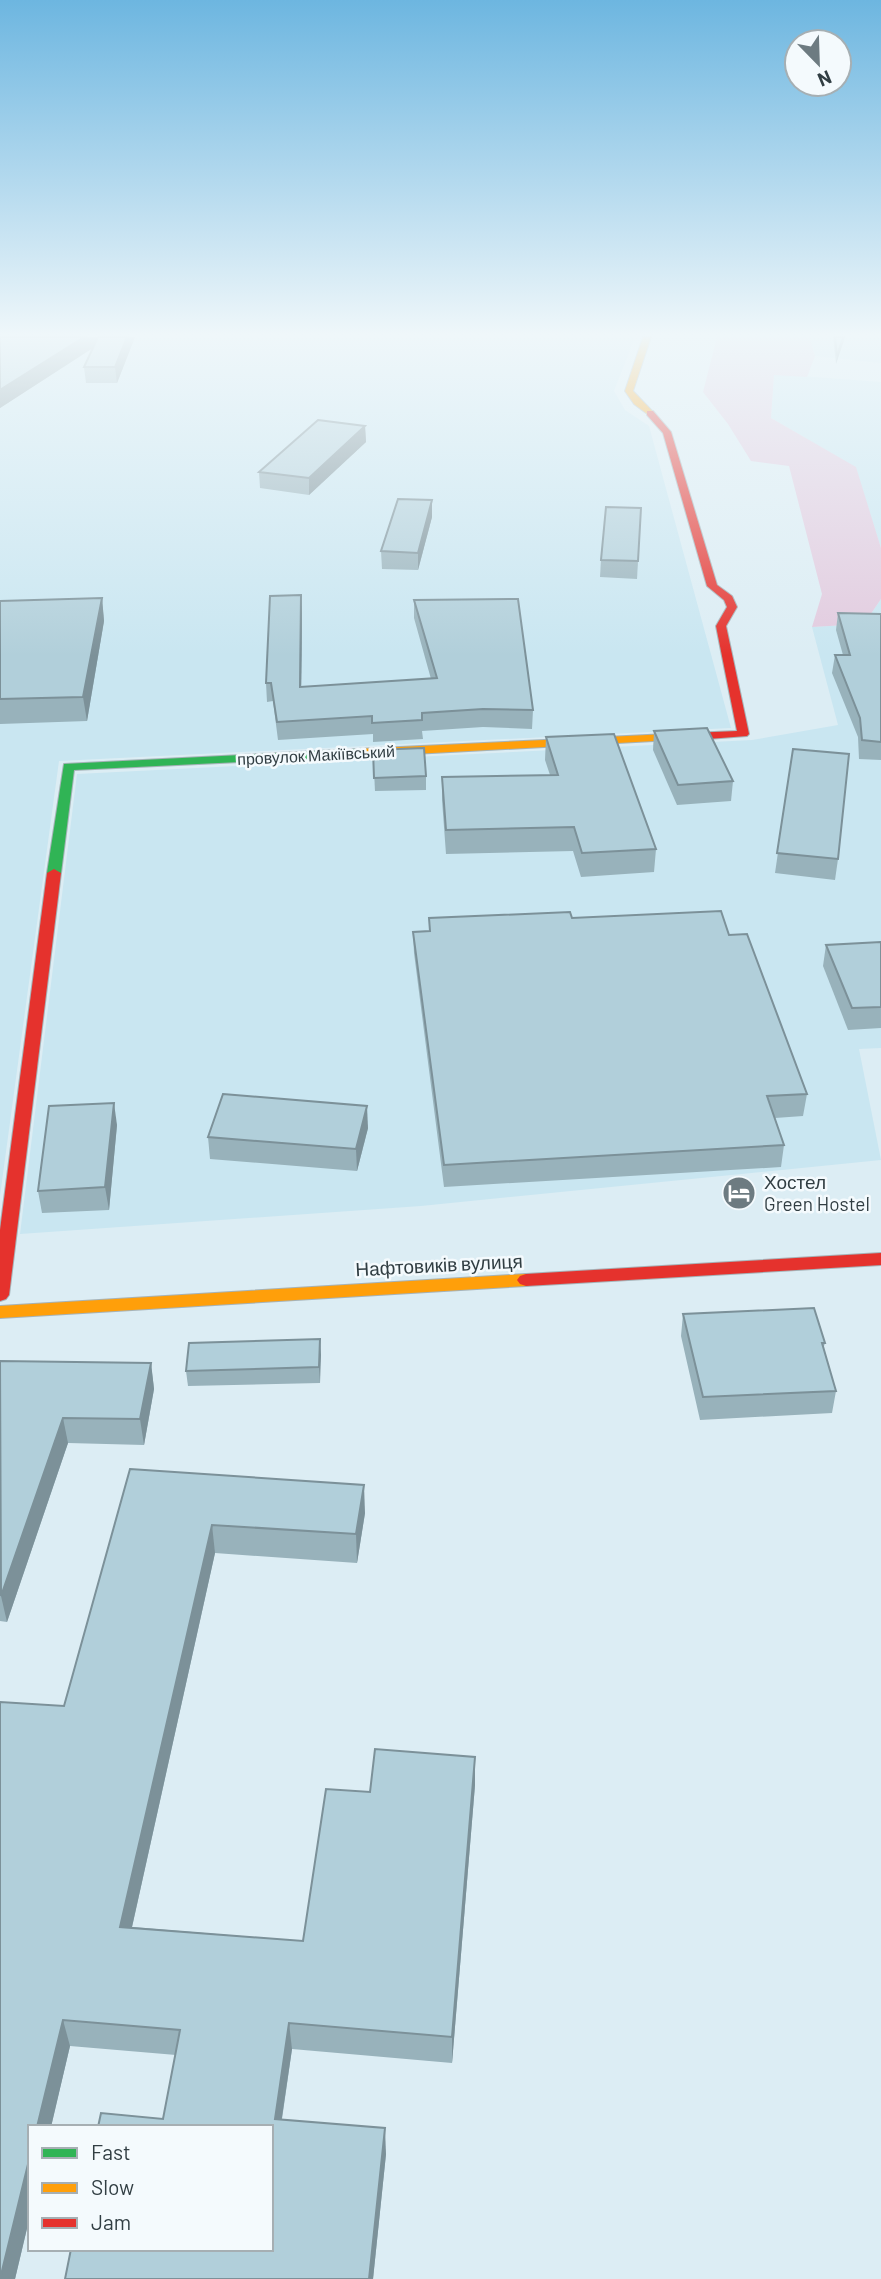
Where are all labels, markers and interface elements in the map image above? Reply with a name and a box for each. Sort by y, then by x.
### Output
north arrow [783,28,853,98]
text: N [815,66,835,92]
street label: провулок Макіївський [237,741,395,768]
place label: Хостел Green Hostel [764,1170,870,1215]
hotel icon: Хостел Green Hostel [720,1174,758,1212]
street label: Нафтовиків вулиця [355,1249,523,1280]
legend [28,2125,273,2251]
text: Fast [91,2139,131,2164]
text: Slow [91,2174,134,2199]
text: Jam [91,2209,131,2234]

